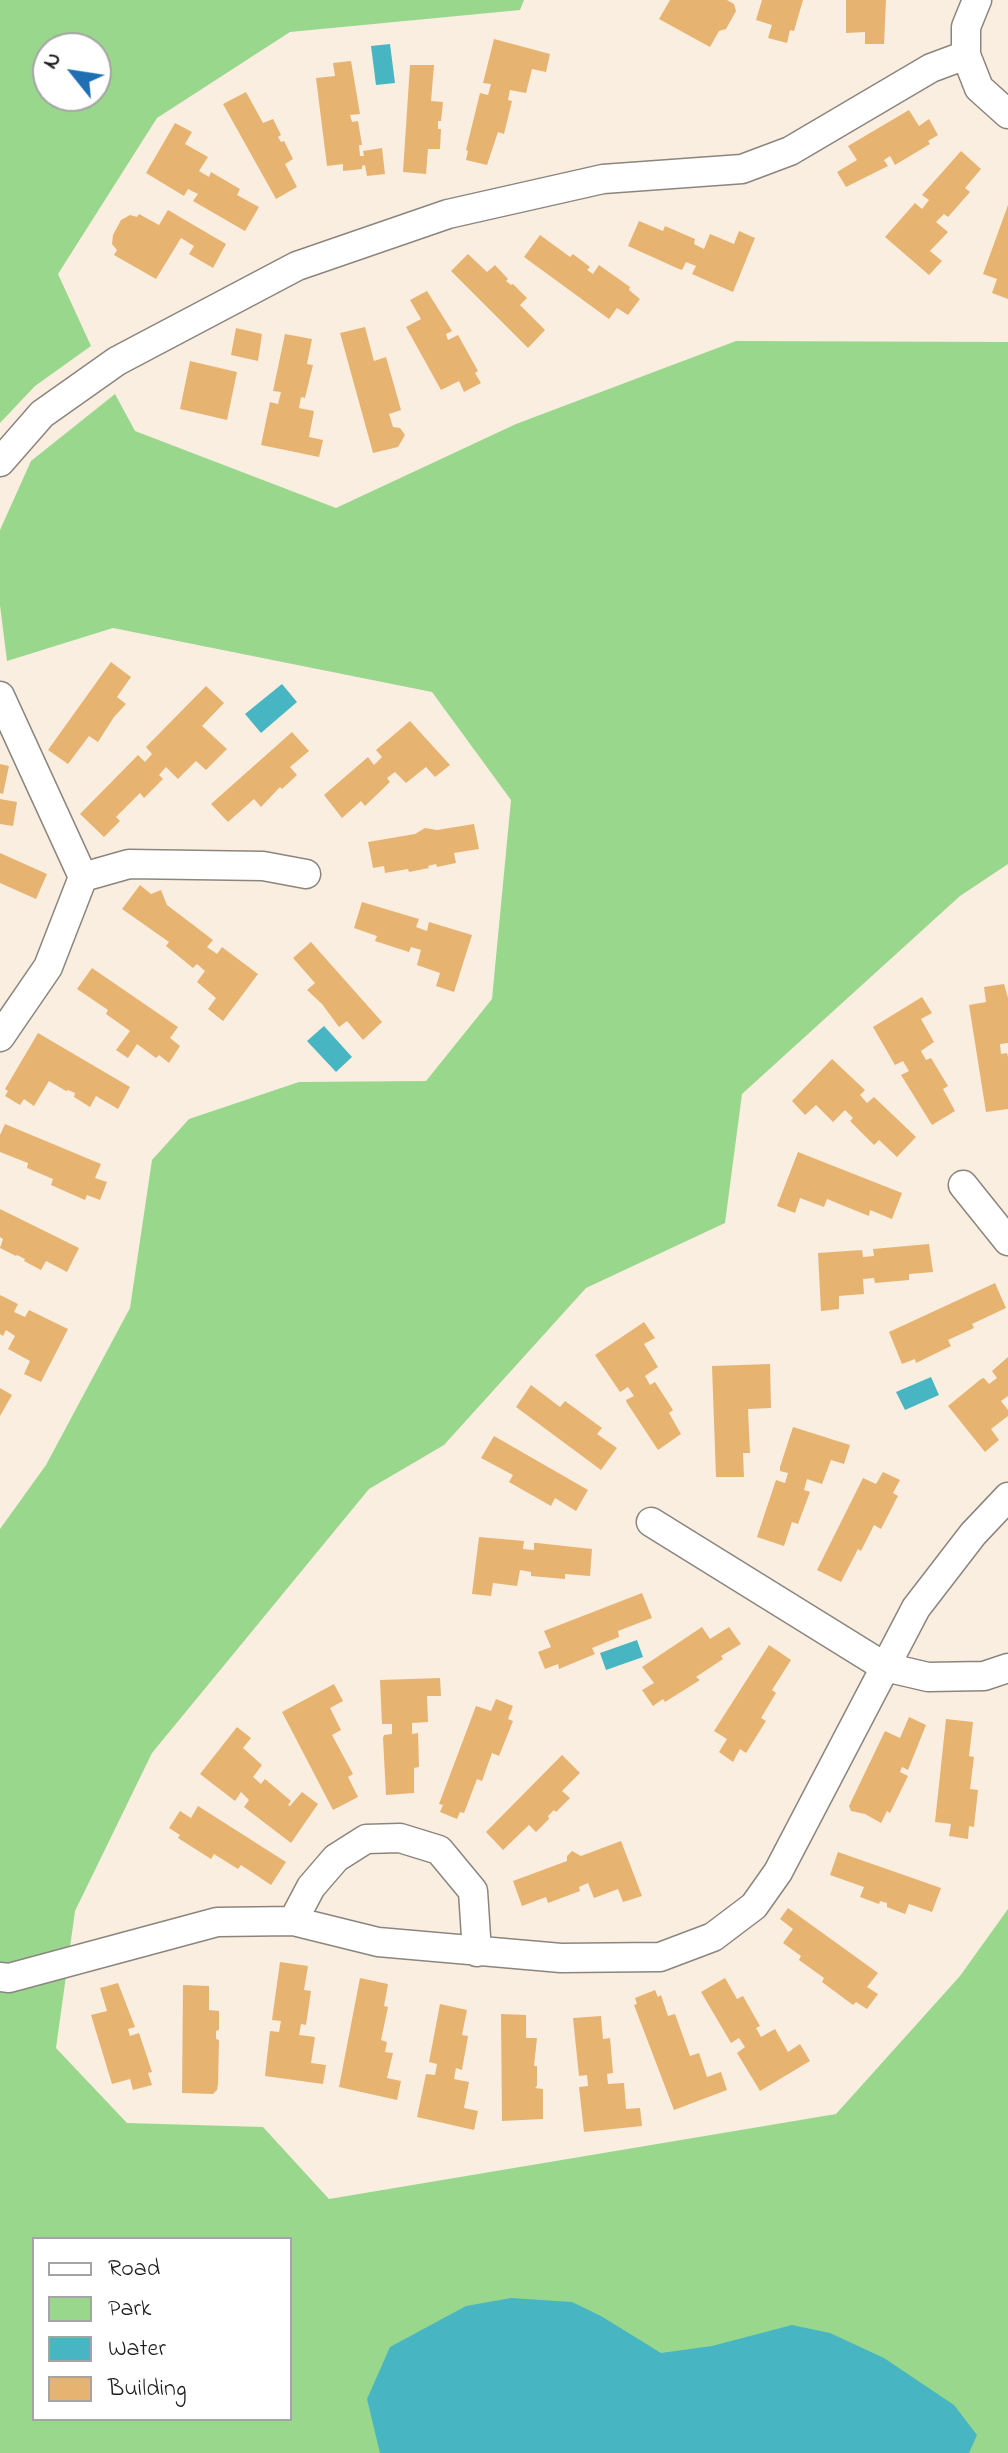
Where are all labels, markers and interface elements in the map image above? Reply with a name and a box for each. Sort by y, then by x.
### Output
north arrow [32,32,112,112]
text: N [35,47,71,75]
legend [32,2237,292,2421]
text: Road [108,2252,160,2287]
text: Park [108,2292,151,2327]
text: Water [108,2332,166,2367]
text: Building [108,2372,187,2407]

